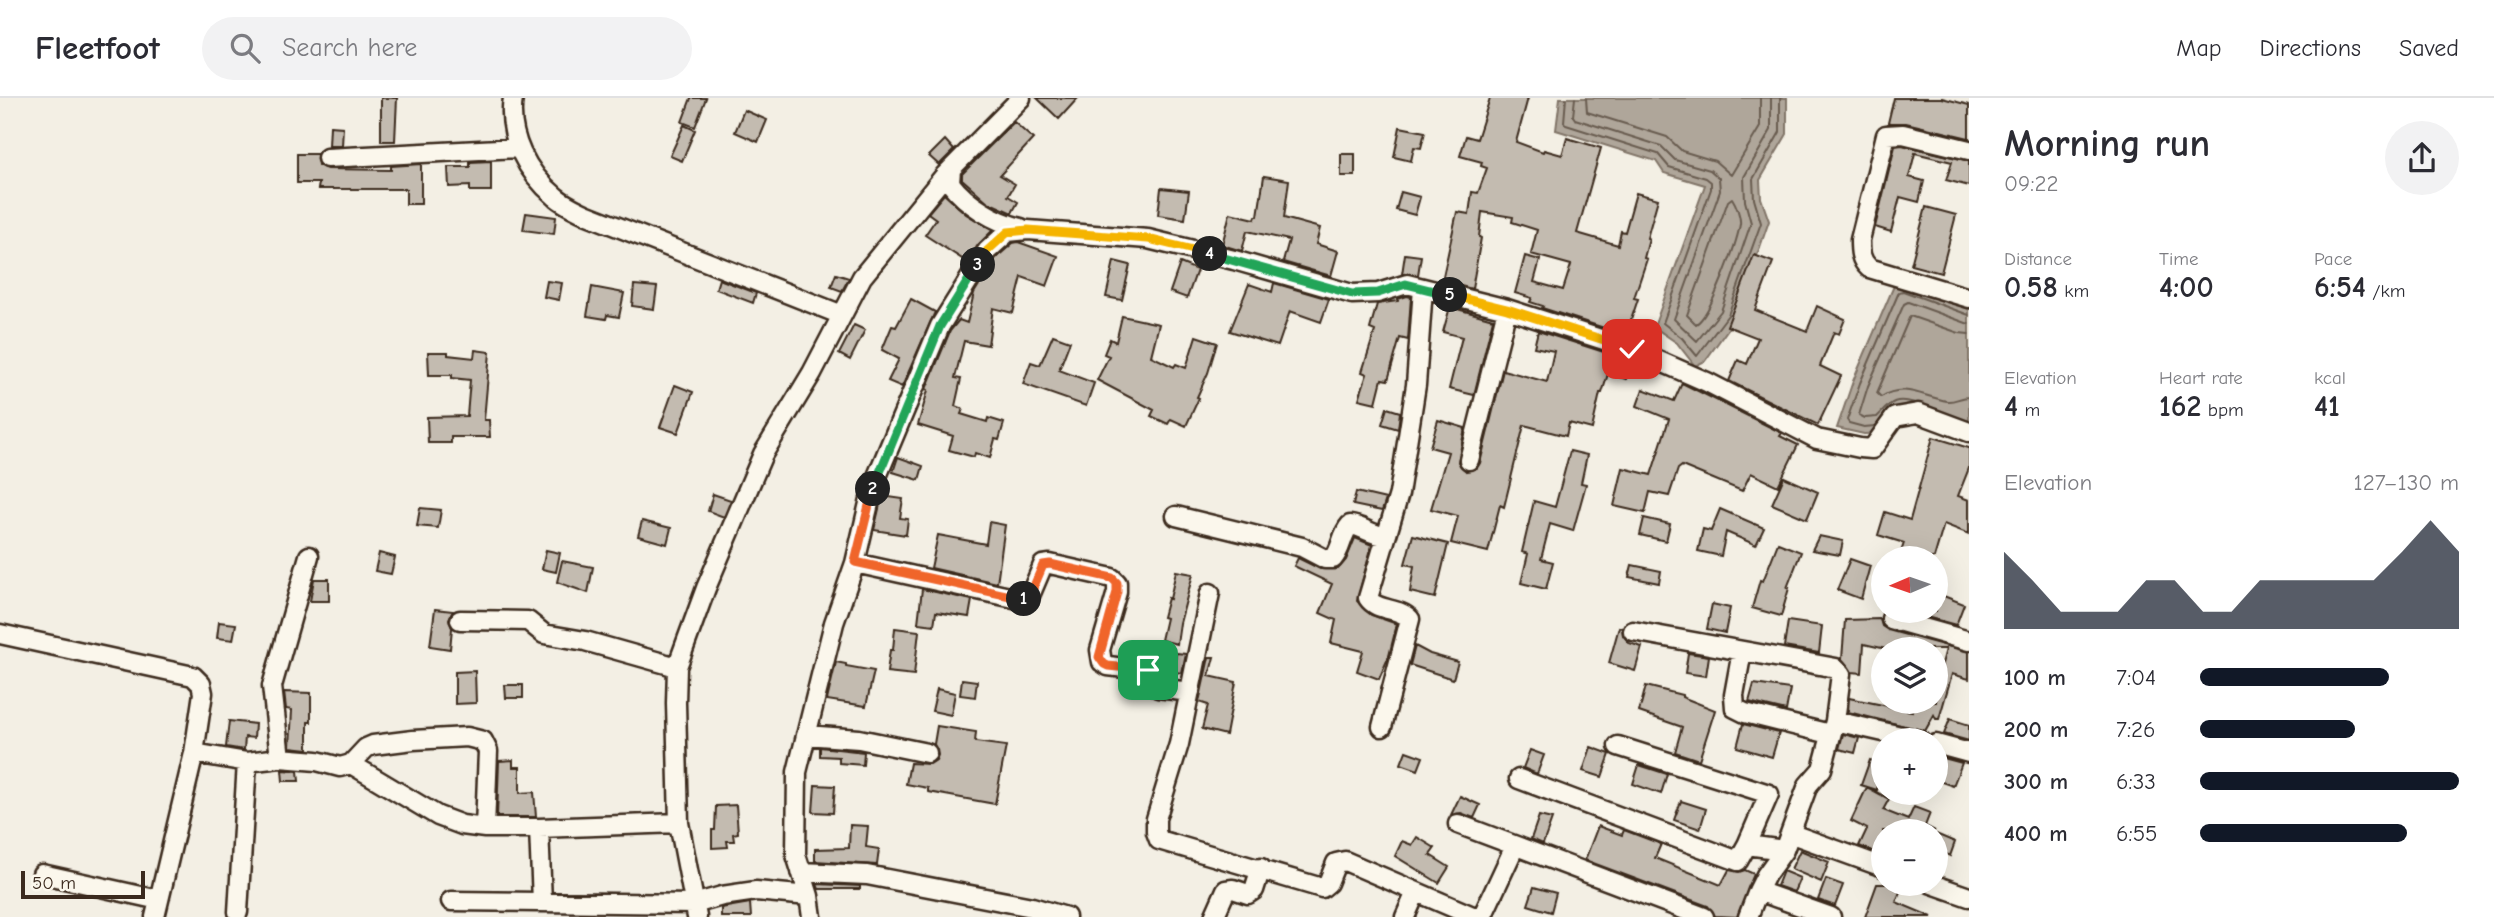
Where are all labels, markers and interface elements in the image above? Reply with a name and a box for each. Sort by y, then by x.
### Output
search box [202,17,692,80]
text: Fleetfoot [35,29,160,67]
icon: search [226,29,264,67]
text: Search here [282,33,417,63]
text: Map [2176,34,2222,62]
text: Directions [2260,34,2361,62]
text: Saved [2399,34,2459,62]
button: share [2385,121,2459,195]
text: Morning run [2004,122,2210,166]
text: 09:22 [2004,170,2058,197]
pin: 4 [1192,236,1228,272]
text: 4 [1205,242,1214,264]
pin: 3 [960,248,996,282]
text: Distance [2004,248,2072,270]
text: Time [2159,248,2198,270]
text: Pace [2314,248,2352,270]
text: 3 [973,253,982,275]
text: 0.58 [2004,270,2058,305]
text: 4:00 [2159,270,2214,305]
text: 6:54 [2314,270,2366,305]
pin: 5 [1432,278,1468,312]
text: km [2058,280,2089,302]
text: /km [2366,280,2405,302]
text: 5 [1444,283,1455,305]
pin [1602,319,1662,379]
icon: check [1613,330,1651,368]
text: Elevation [2004,367,2077,389]
text: Heart rate [2159,367,2243,389]
text: kcal [2314,367,2346,389]
text: 4 [2004,389,2018,424]
text: 162 [2159,389,2201,424]
text: 41 [2314,389,2340,424]
text: m [2018,399,2040,421]
text: bpm [2201,399,2244,421]
text: Elevation [2004,469,2092,496]
text: 127–130 m [2354,469,2459,496]
pin: 2 [856,472,890,506]
text: 2 [868,477,877,499]
north arrow [1871,546,1948,623]
map controls [1871,546,1948,896]
pin: 1 [1006,582,1042,616]
text: 1 [1020,587,1027,609]
button: layers [1871,637,1948,714]
pin [1118,640,1178,700]
icon: arrive [1129,651,1167,689]
text: 100 m [2004,664,2066,691]
text: 7:04 [2116,664,2156,691]
text: 200 m [2004,716,2068,743]
text: 7:26 [2116,716,2156,743]
button: + [1871,728,1948,805]
text: 300 m [2004,768,2068,795]
text: 6:33 [2116,768,2156,795]
button: − [1871,819,1948,896]
text: 400 m [2004,820,2068,847]
text: 6:55 [2116,820,2158,847]
scale bar [21,868,145,900]
text: 50 m [32,872,76,894]

